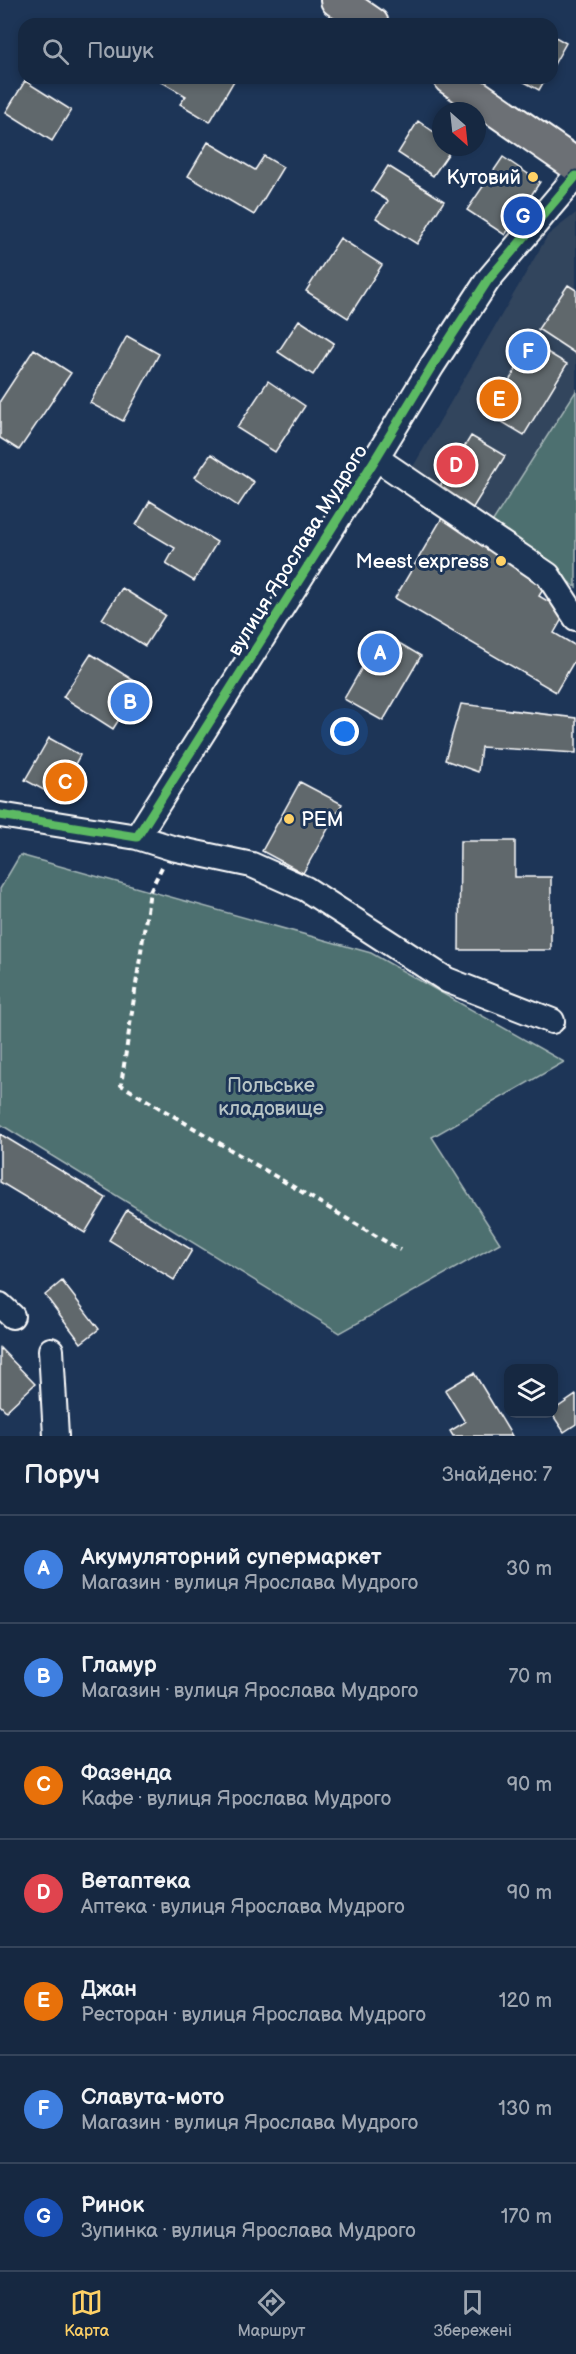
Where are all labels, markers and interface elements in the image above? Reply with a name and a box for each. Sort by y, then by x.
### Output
search box [18,18,558,84]
icon: search [39,35,72,68]
text: Пошук [87,38,154,65]
north arrow [432,102,486,156]
place label: Кутовий [447,166,521,190]
marker: Кутовий [526,170,540,184]
pin: G [504,194,542,238]
pin: F [508,328,548,374]
pin: E [480,376,518,422]
street label: вулиця Ярослава Мудрого [223,441,373,661]
pin: D [436,442,476,488]
place label: Meest express [356,550,489,574]
marker: Meest express [494,554,508,568]
pin: A [360,630,400,676]
pin: B [110,680,150,724]
your location [330,717,359,746]
pin: C [46,760,84,804]
place label: РЕМ [301,808,343,832]
marker: РЕМ [282,812,296,826]
park label: Польське кладовище [218,1074,324,1121]
map controls [504,1364,558,1418]
button: layers [504,1364,558,1418]
text: Поруч [24,1460,100,1491]
text: Знайдено: 7 [442,1463,552,1487]
text: Акумуляторний супермаркет [81,1544,382,1571]
text: A [37,1557,50,1581]
text: 30 m [506,1557,552,1581]
text: Магазин · вулиця Ярослава Мудрого [81,1571,418,1595]
text: Гламур [81,1652,157,1679]
text: B [36,1665,51,1689]
text: 70 m [508,1665,552,1689]
text: Магазин · вулиця Ярослава Мудрого [81,1679,418,1703]
text: Фазенда [81,1760,172,1787]
text: C [36,1773,51,1797]
text: 90 m [507,1773,552,1797]
text: Кафе · вулиця Ярослава Мудрого [81,1787,391,1811]
text: Ветаптека [81,1868,190,1895]
text: D [37,1881,50,1905]
text: 90 m [507,1881,552,1905]
text: Аптека · вулиця Ярослава Мудрого [81,1895,405,1919]
text: Джан [81,1976,137,2003]
text: E [37,1989,50,2013]
text: 120 m [499,1989,552,2013]
text: Ресторан · вулиця Ярослава Мудрого [81,2003,426,2027]
text: Славута-мото [81,2084,224,2111]
text: F [37,2097,50,2121]
text: 130 m [498,2097,552,2121]
text: Магазин · вулиця Ярослава Мудрого [81,2111,418,2135]
text: Ринок [81,2192,144,2219]
text: G [36,2205,51,2229]
text: 170 m [501,2205,552,2229]
text: Зупинка · вулиця Ярослава Мудрого [81,2219,416,2243]
tab: Карта [64,2286,109,2341]
tab: Маршрут [237,2286,306,2341]
tab: Збережені [434,2286,512,2341]

